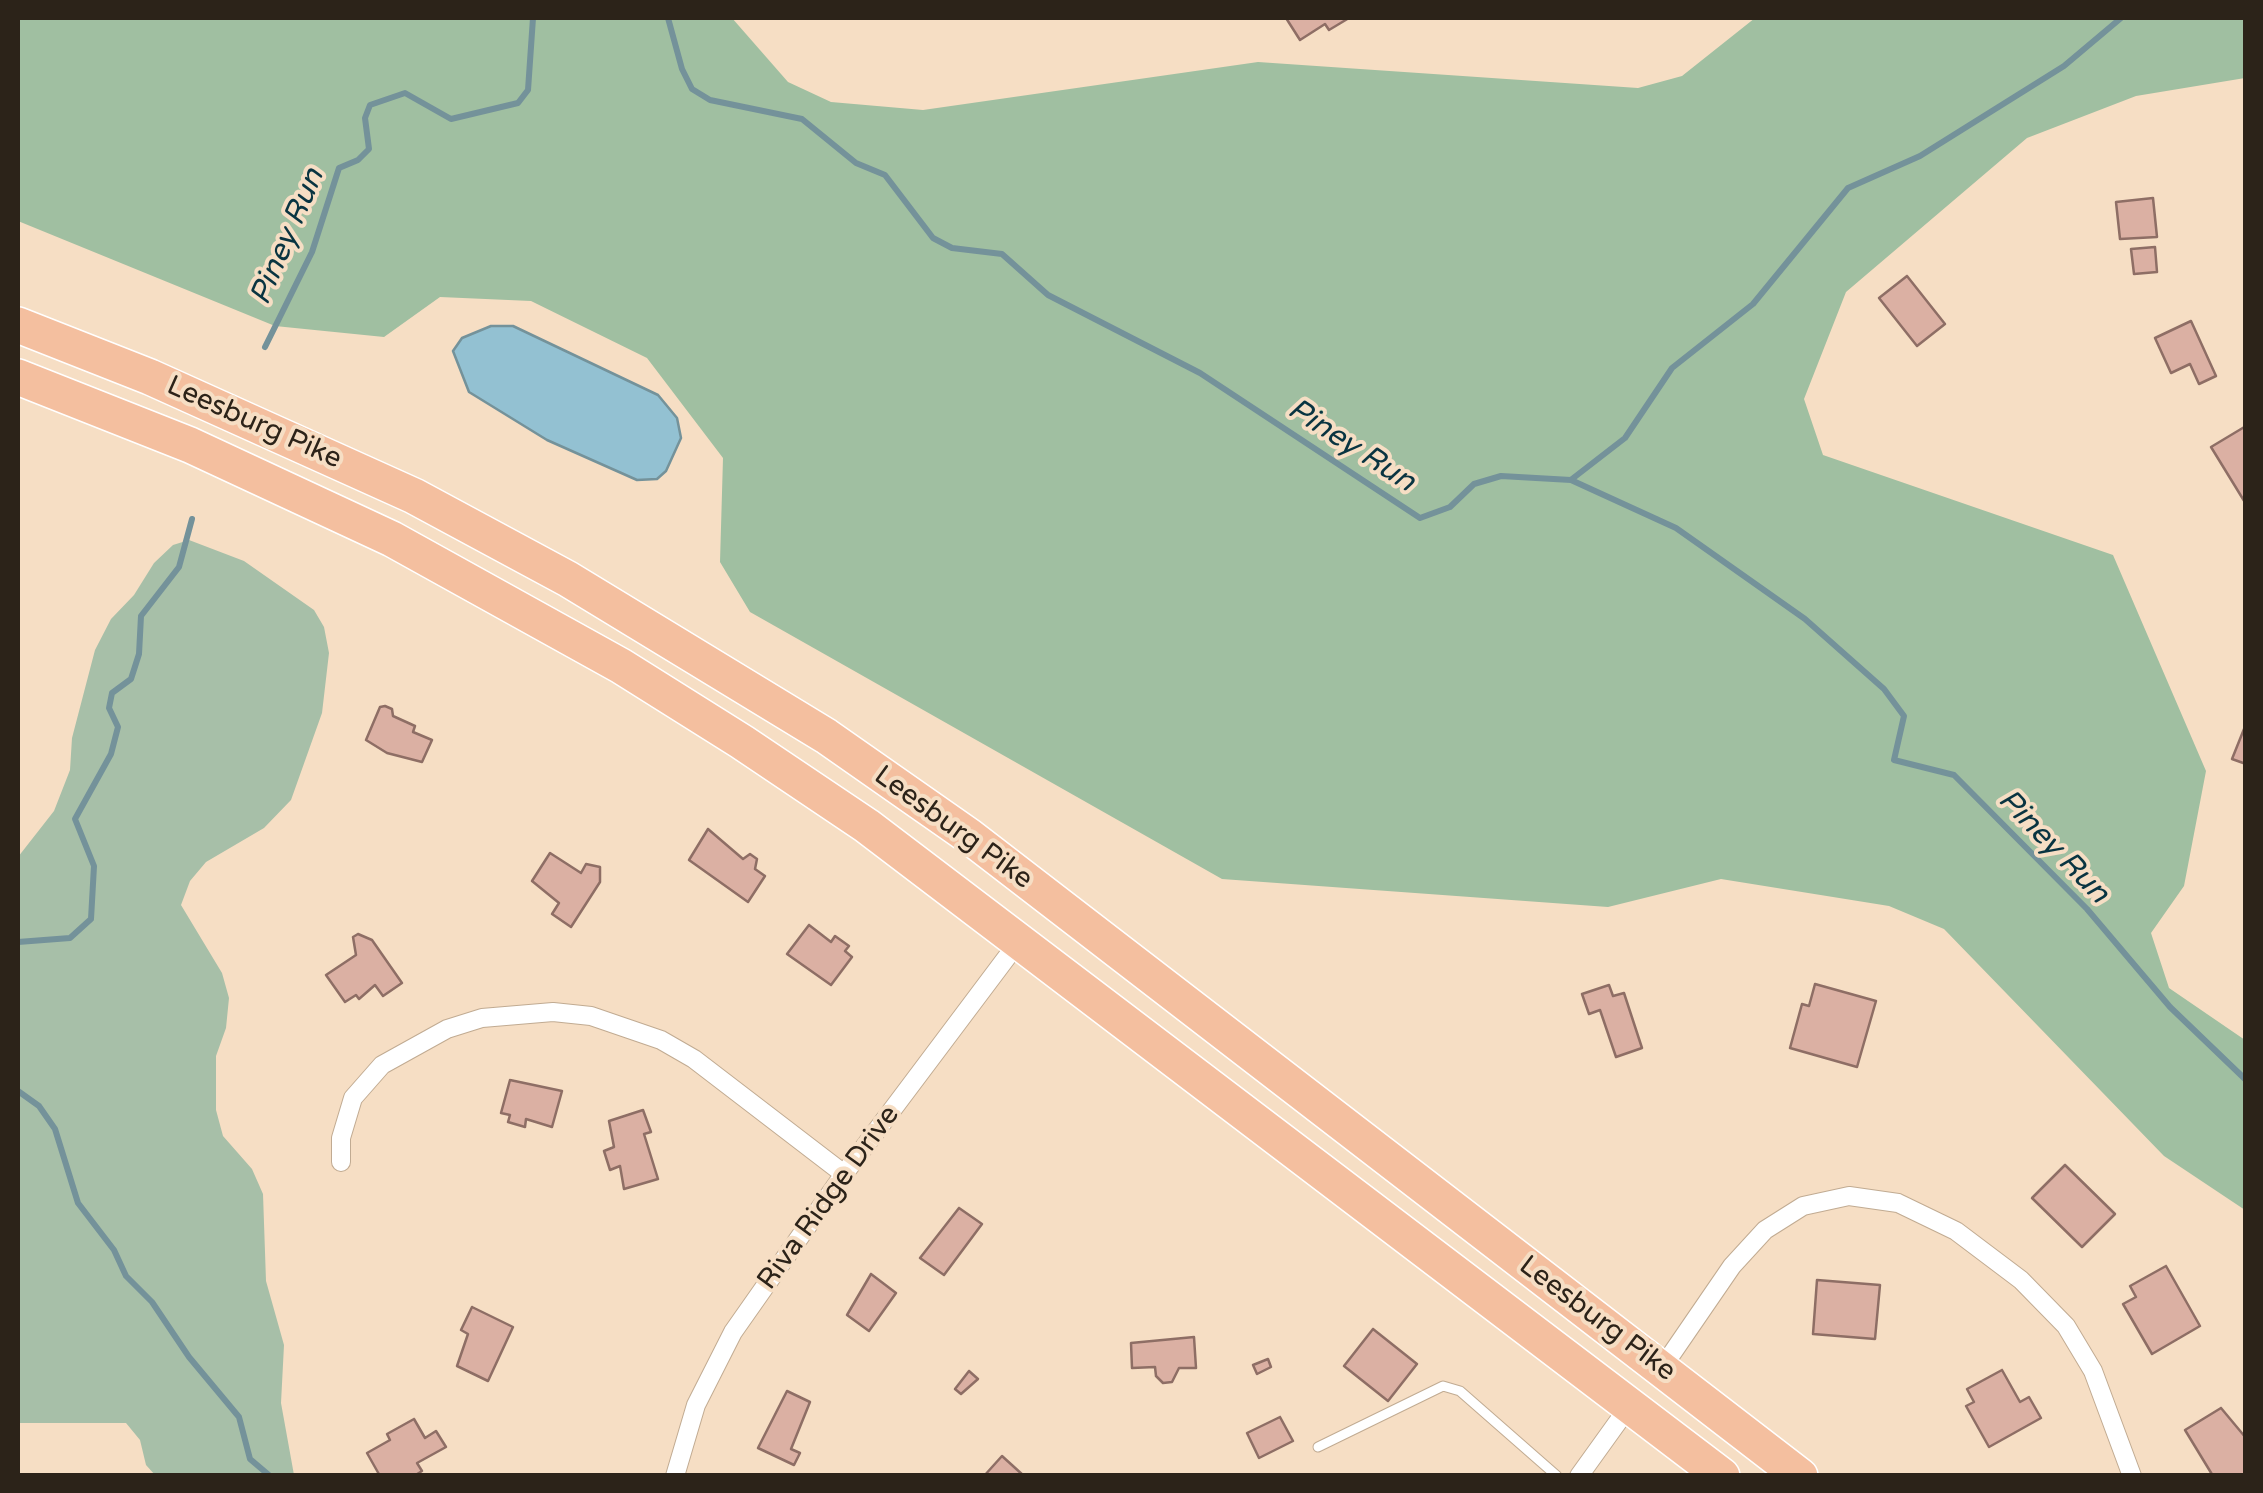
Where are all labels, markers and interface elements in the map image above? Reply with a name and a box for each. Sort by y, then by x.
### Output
water label: Piney Run [243,164,333,310]
street label: Leesburg Pike [161,369,347,477]
water label: Piney Run [1281,392,1421,500]
street label: Leesburg Pike [867,759,1039,897]
water label: Piney Run [1990,783,2116,911]
street label: Riva Ridge Drive [751,1100,907,1296]
street label: Leesburg Pike [1512,1249,1682,1389]

